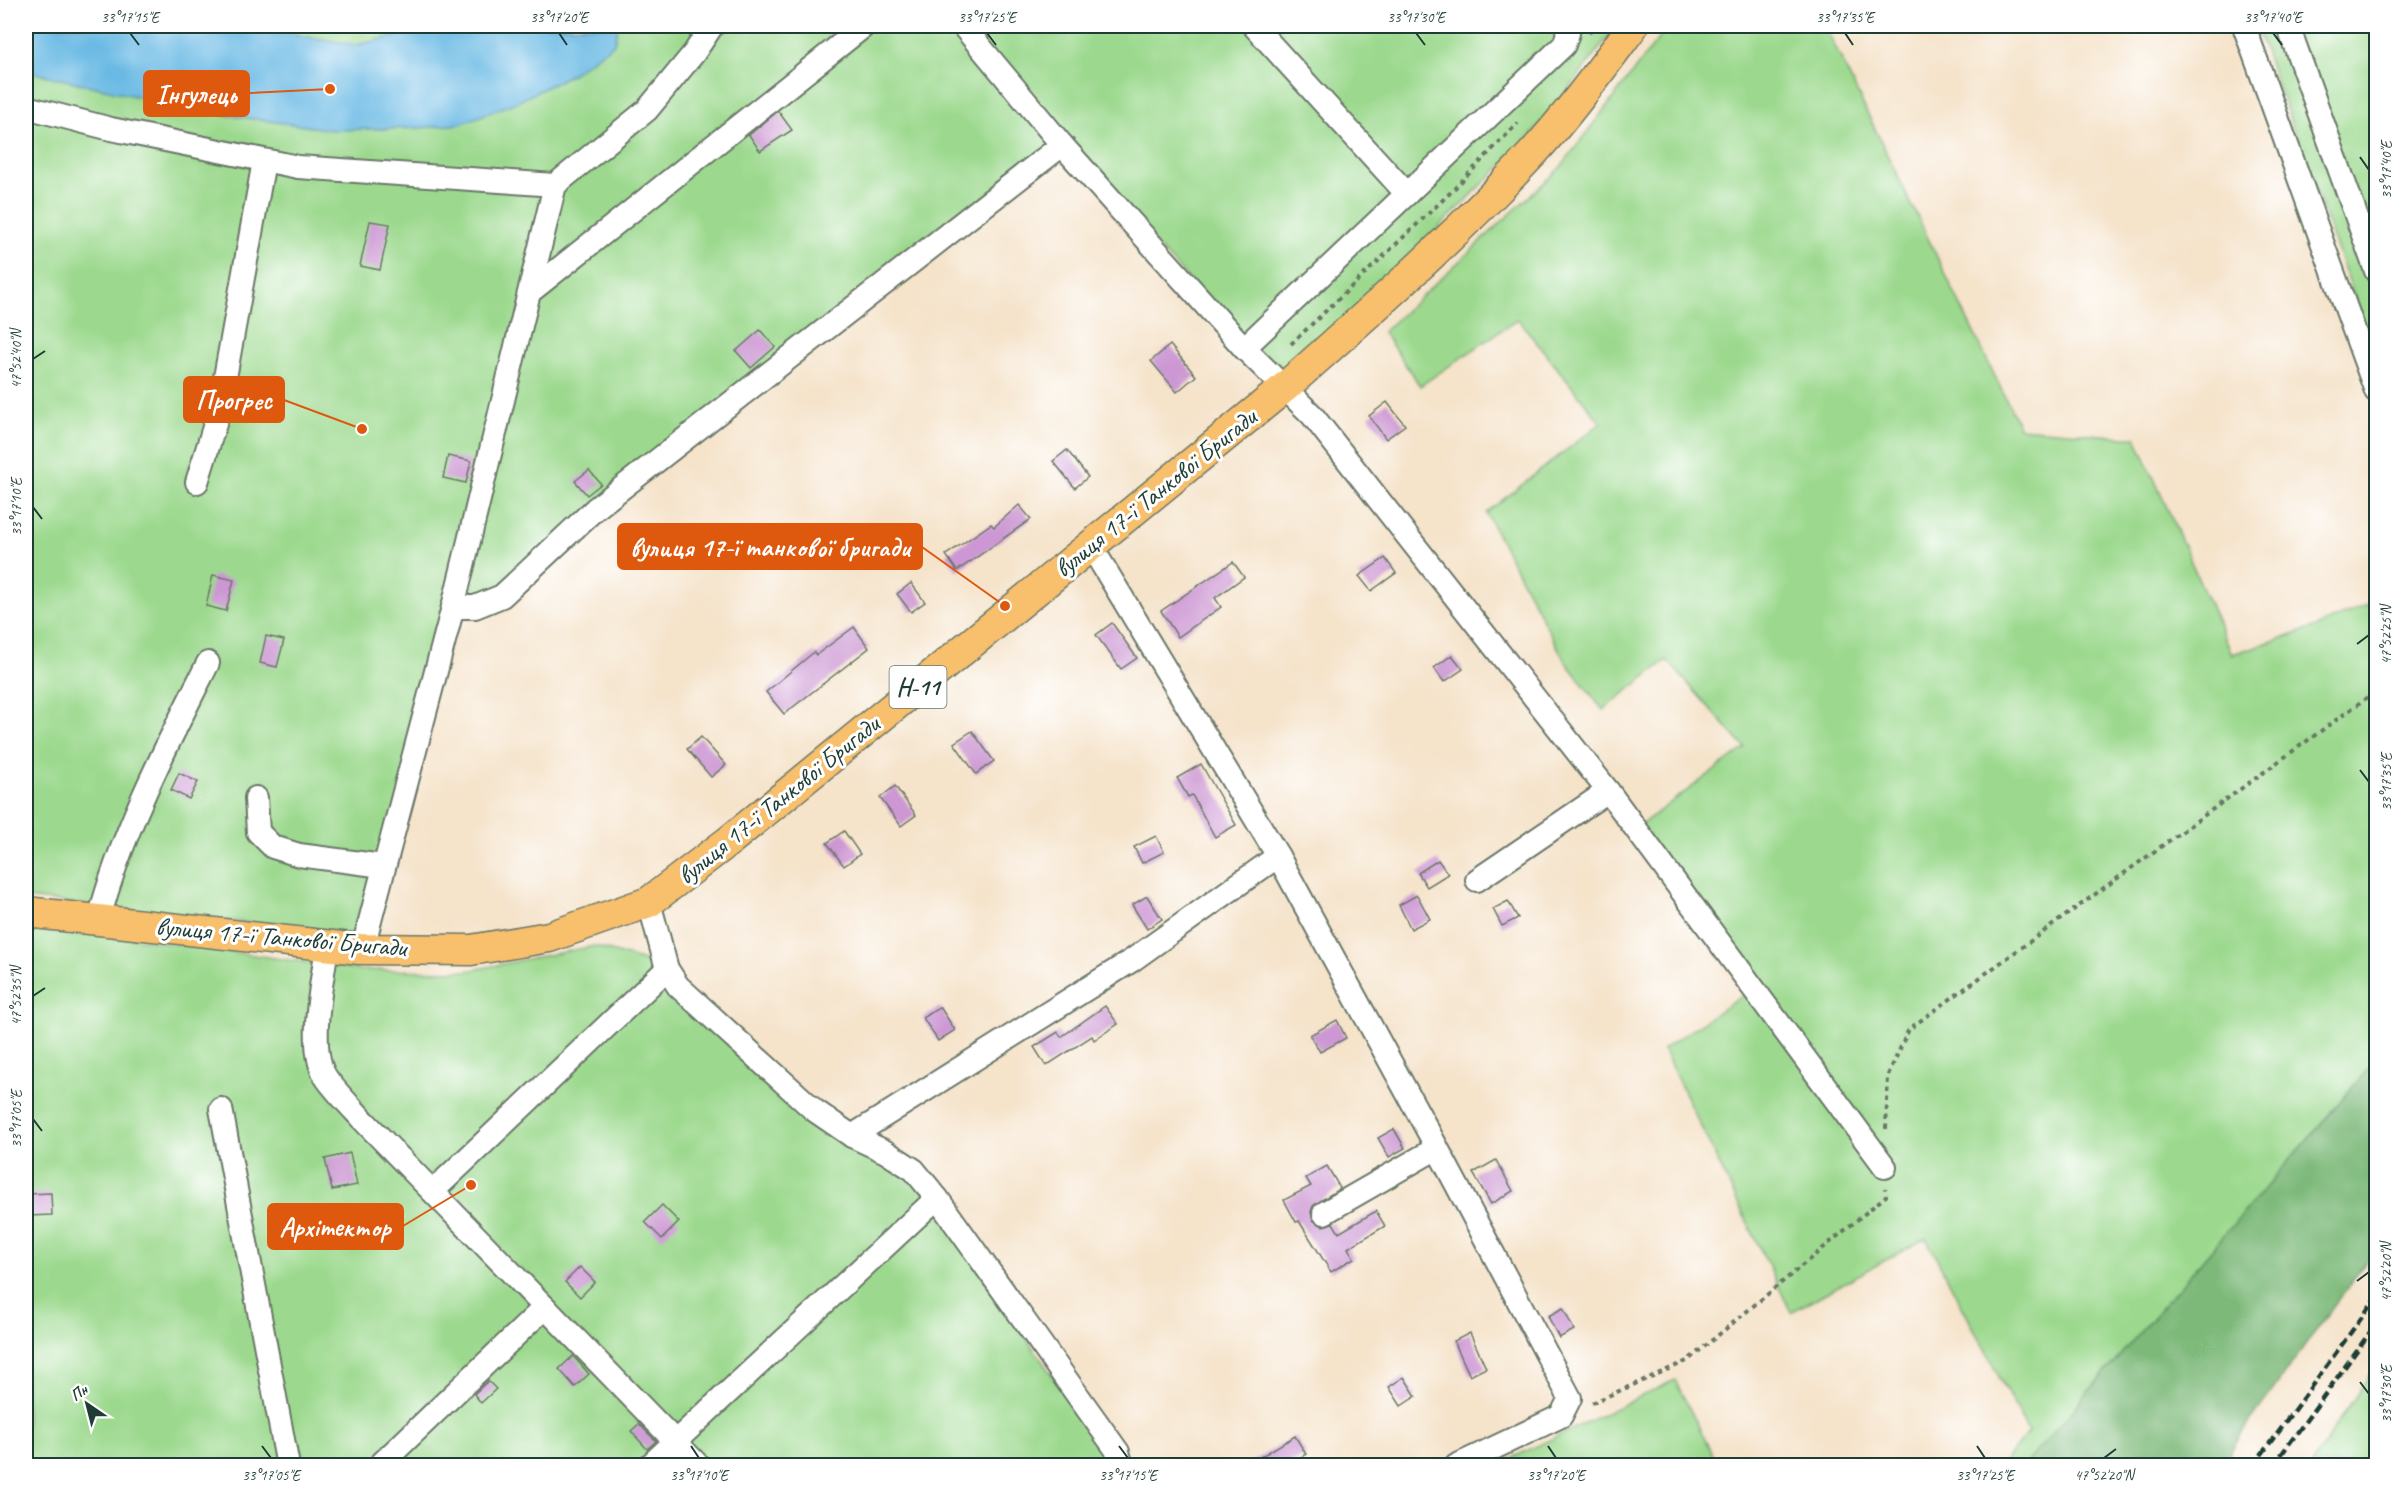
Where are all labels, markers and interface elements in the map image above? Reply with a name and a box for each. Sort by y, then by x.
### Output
text: 33°17'15"E [101,8,161,27]
text: 33°17'20"E [530,8,590,27]
text: 33°17'25"E [958,8,1018,27]
text: 33°17'30"E [1387,8,1447,27]
text: 33°17'35"E [1816,8,1876,27]
text: 33°17'40"E [2244,8,2304,27]
callout: Інгулець [144,71,249,116]
text: Інгулець [156,77,238,111]
text: 33°17'40"E [2377,139,2396,199]
text: 47°52'40"N [7,326,26,389]
callout: Прогрес [184,377,284,422]
text: Прогрес [196,383,274,417]
street label: вулиця 17-ї Танкової Бригади [1047,400,1265,585]
text: 33°17'10"E [7,476,26,536]
callout: вулиця 17-ї танкової бригади [618,524,922,569]
text: вулиця 17-ї танкової бригади [630,530,913,564]
text: 47°52'25"N [2377,602,2396,665]
road number: Н-11 [890,666,946,708]
street label: вулиця 17-ї Танкової Бригади [670,707,888,892]
text: 33°17'35"E [2377,751,2396,811]
street label: вулиця 17-ї Танкової Бригади [155,910,410,965]
text: 47°52'35"N [7,963,26,1026]
text: 33°17'05"E [7,1088,26,1148]
callout: Архітектор [268,1204,403,1249]
text: Архітектор [280,1210,392,1244]
text: 47°52'20"N [2377,1239,2396,1302]
text: 33°17'30"E [2377,1363,2396,1423]
north arrow [57,1374,117,1434]
text: Пн [66,1379,92,1406]
text: 33°17'05"E [242,1466,302,1485]
text: 33°17'10"E [670,1466,730,1485]
text: 33°17'15"E [1099,1466,1159,1485]
text: 33°17'20"E [1527,1466,1587,1485]
text: 33°17'25"E [1956,1466,2016,1485]
text: 47°52'20"N [2074,1466,2137,1485]

